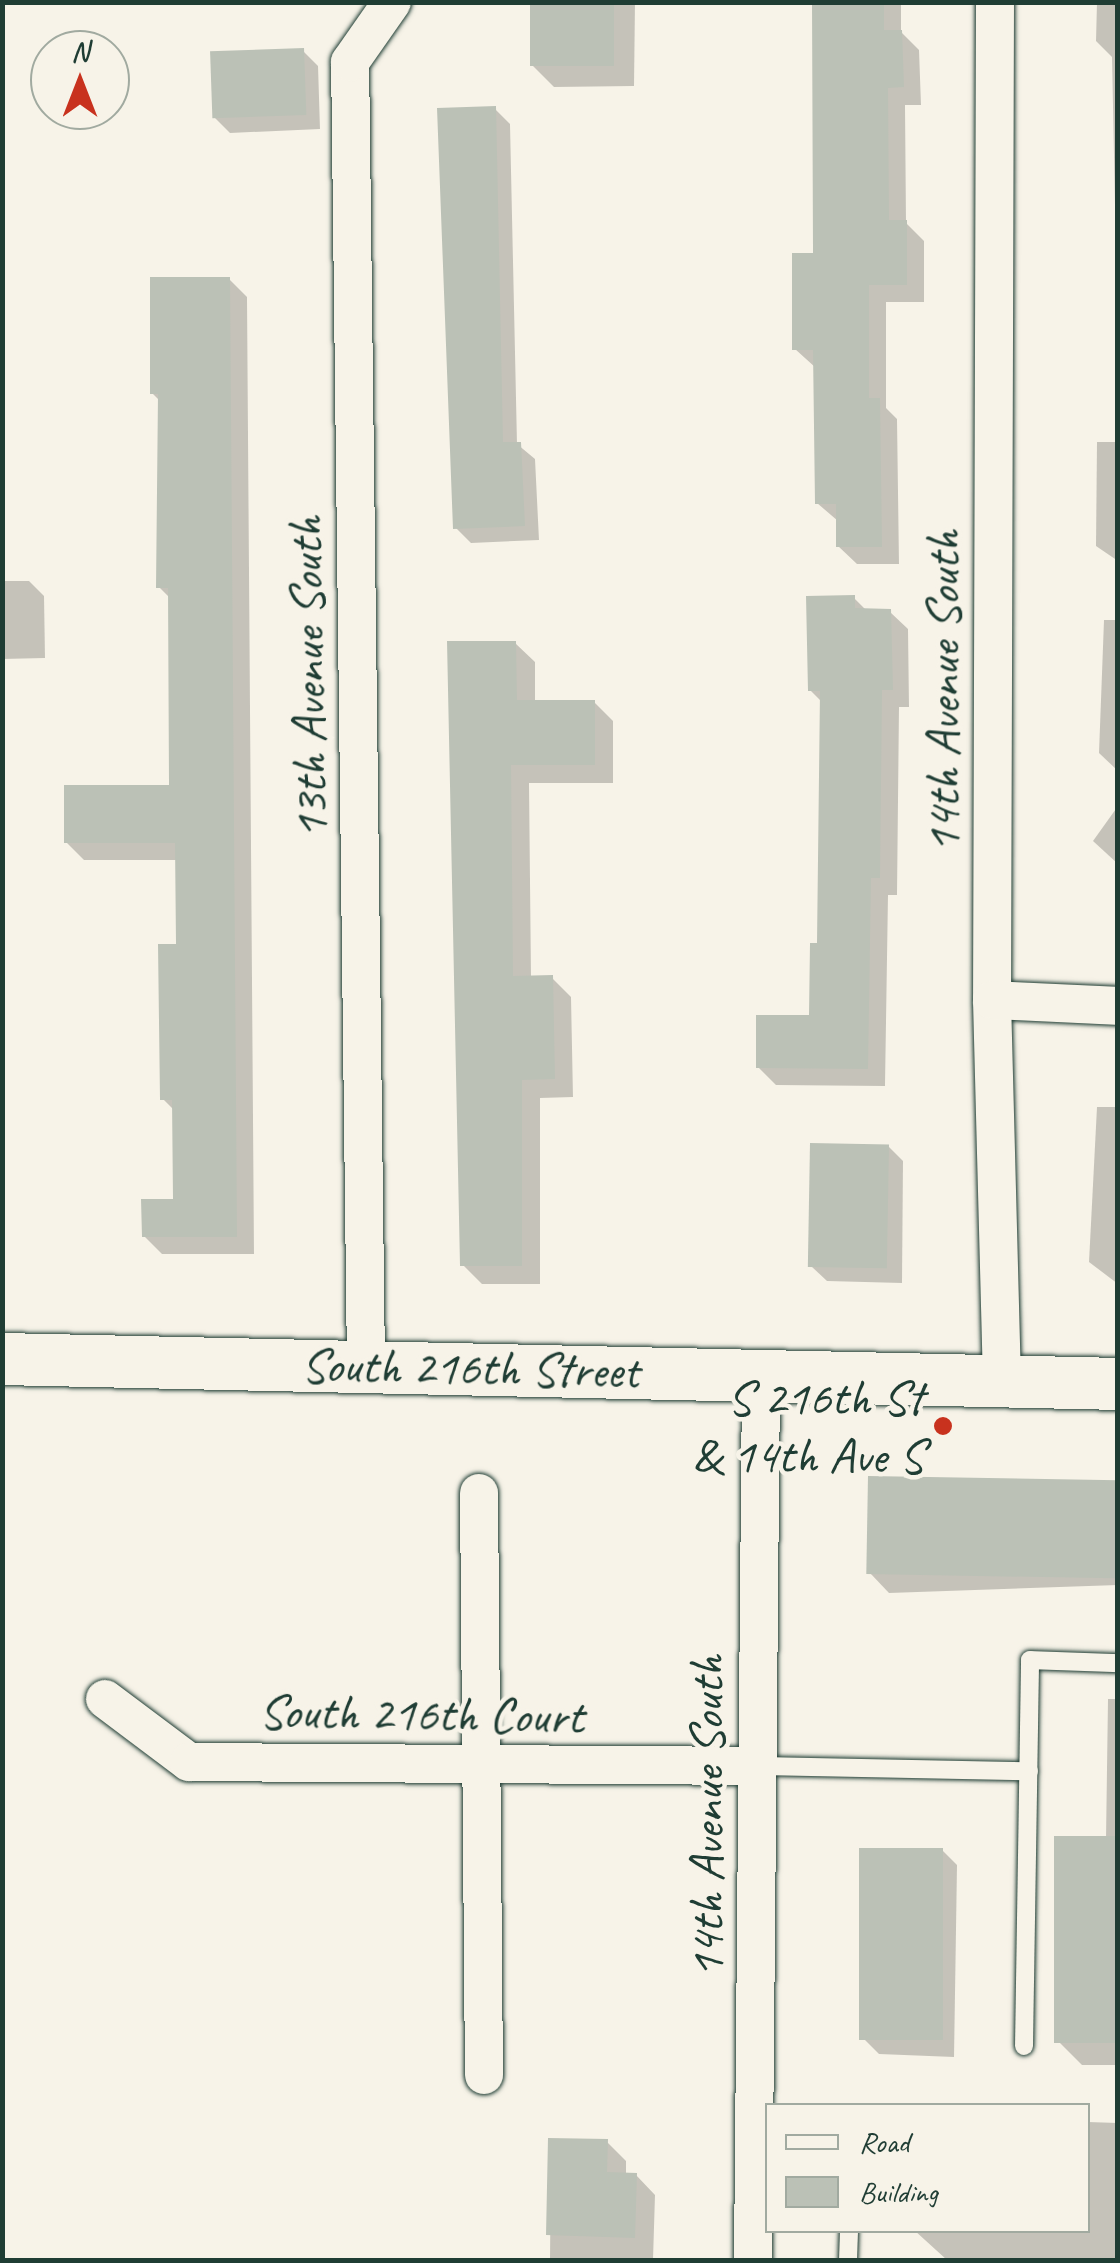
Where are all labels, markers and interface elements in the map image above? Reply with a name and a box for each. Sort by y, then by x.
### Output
north arrow [30,30,130,130]
text: N [71,34,89,69]
street label: 13th Avenue South [275,516,341,840]
street label: 14th Avenue South [913,531,973,853]
street label: South 216th Street [300,1335,640,1401]
place label: S 216th St & 14th Ave S [692,1367,923,1484]
marker: S 216th St & 14th Ave S [932,1415,954,1437]
street label: 14th Avenue South [677,1656,737,1978]
street label: South 216th Court [258,1681,584,1747]
legend [765,2103,1090,2233]
text: Road [859,2123,909,2161]
text: Building [859,2173,938,2211]

